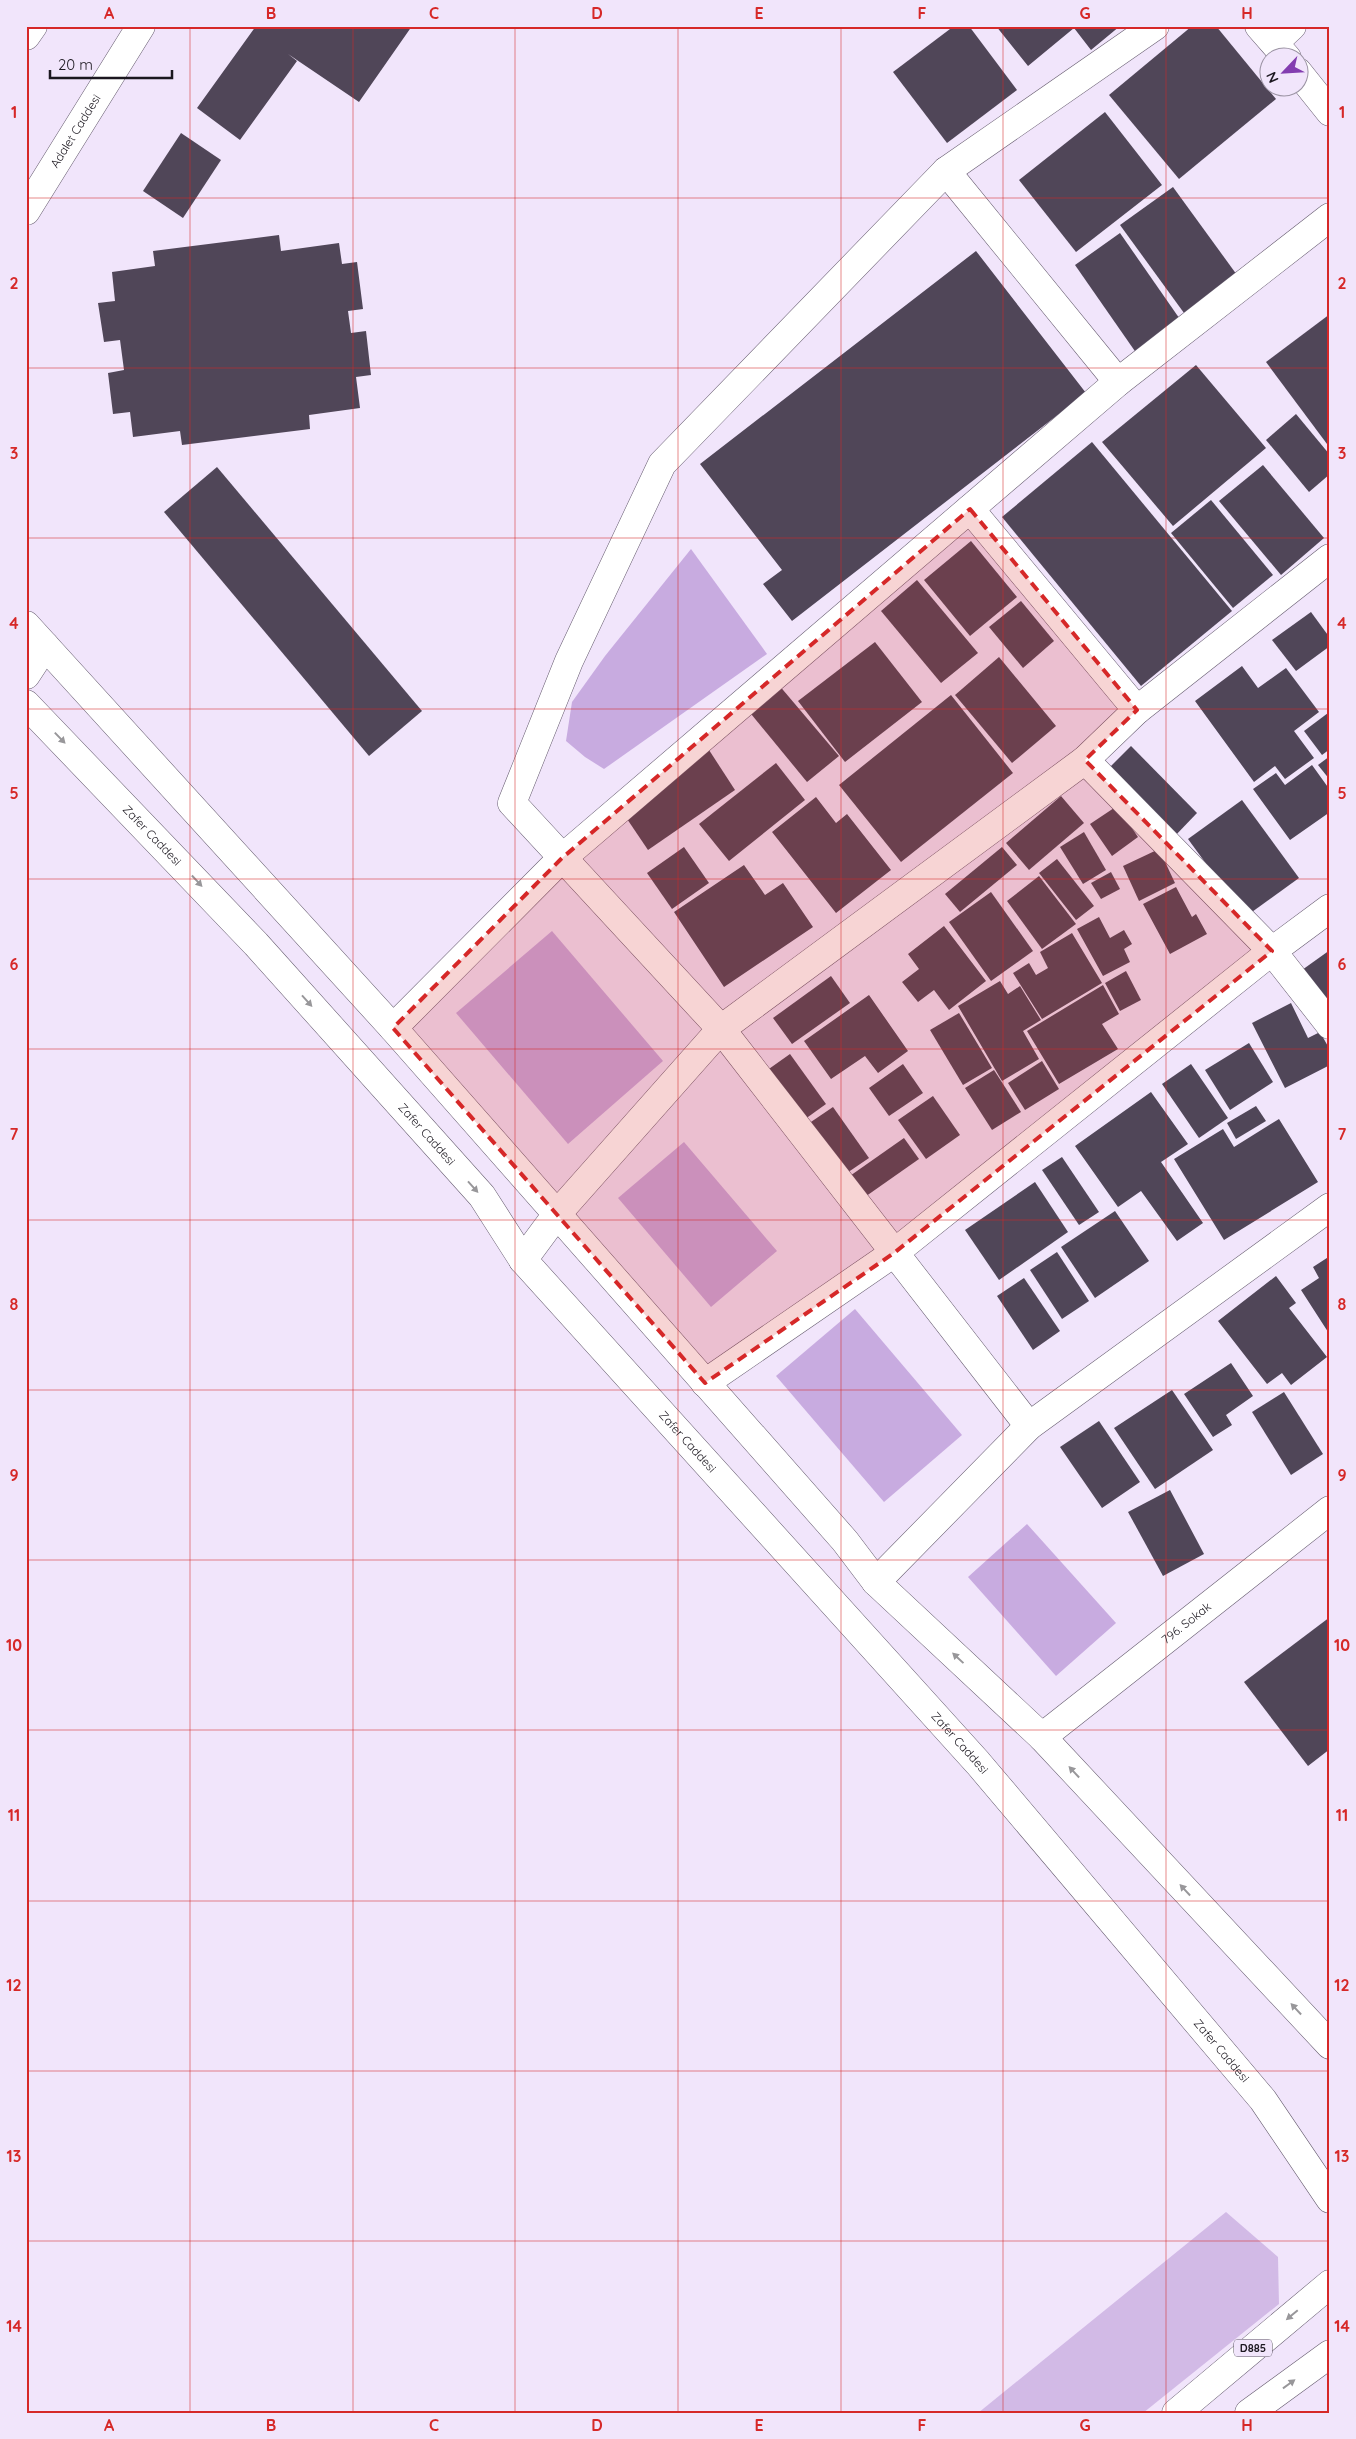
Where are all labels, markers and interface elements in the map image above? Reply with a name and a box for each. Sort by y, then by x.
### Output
text: A [104,3,115,23]
text: B [266,3,276,23]
text: C [429,3,439,23]
text: D [591,3,603,23]
text: E [754,3,764,23]
text: F [918,3,927,23]
text: G [1079,3,1091,23]
text: H [1241,3,1253,23]
scale bar [50,48,172,80]
north arrow [1258,48,1308,98]
text: 20 m [58,55,93,74]
text: N [1262,69,1283,86]
street label: Adalet Caddesi [47,91,104,170]
text: 1 [11,102,17,122]
text: 1 [1339,102,1345,122]
text: 2 [9,273,19,293]
text: 2 [1337,273,1347,293]
text: 3 [10,443,18,463]
text: 3 [1338,443,1346,463]
text: 4 [9,613,19,633]
text: 4 [1337,613,1347,633]
one-way arrow [54,732,66,744]
text: 5 [9,783,19,803]
text: 5 [1337,783,1347,803]
street label: Zafer Caddesi [120,802,185,868]
one-way arrow [191,875,203,887]
text: 6 [10,954,19,974]
text: 6 [1338,954,1347,974]
one-way arrow [301,994,312,1007]
street label: Zafer Caddesi [395,1100,459,1168]
text: 7 [10,1124,19,1144]
text: 7 [1338,1124,1347,1144]
one-way arrow [468,1181,479,1194]
text: 8 [10,1294,19,1314]
text: 8 [1338,1294,1347,1314]
street label: Zafer Caddesi [656,1407,720,1475]
text: 9 [9,1465,19,1485]
text: 9 [1337,1465,1347,1485]
street label: 796. Sokak [1158,1599,1214,1647]
text: 10 [6,1635,22,1655]
text: 10 [1334,1635,1350,1655]
one-way arrow [952,1652,964,1664]
street label: Zafer Caddesi [928,1708,992,1777]
one-way arrow [1068,1766,1080,1778]
text: 11 [8,1805,20,1825]
text: 11 [1336,1805,1348,1825]
one-way arrow [1179,1885,1191,1897]
text: 12 [6,1975,22,1995]
text: 12 [1334,1975,1350,1995]
one-way arrow [1290,2003,1302,2015]
street label: Zafer Caddesi [1191,2016,1253,2085]
text: 13 [7,2146,21,2166]
text: 13 [1335,2146,1349,2166]
one-way arrow [1286,2310,1299,2321]
text: 14 [6,2316,22,2336]
text: 14 [1334,2316,1350,2336]
road number: D885 [1234,2340,1272,2356]
one-way arrow [1282,2379,1295,2389]
text: A [104,2415,115,2435]
text: B [266,2415,276,2435]
text: C [429,2415,439,2435]
text: D [591,2415,603,2435]
text: E [754,2415,764,2435]
text: F [918,2415,927,2435]
text: G [1079,2415,1091,2435]
text: H [1241,2415,1253,2435]

